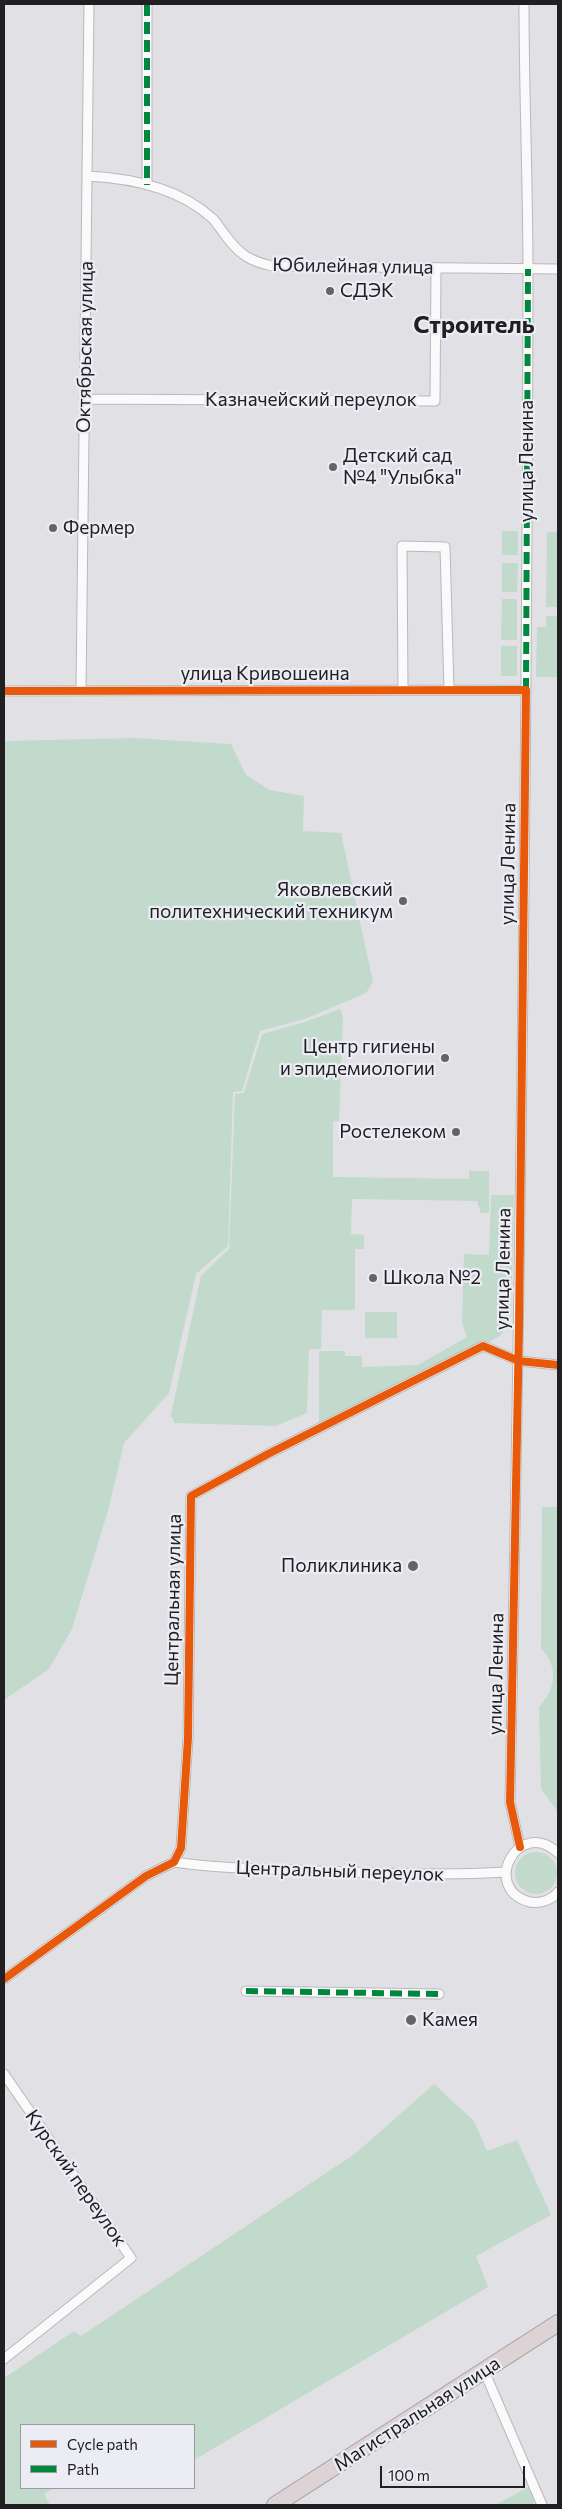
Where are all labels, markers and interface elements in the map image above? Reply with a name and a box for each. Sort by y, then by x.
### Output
street label: Юбилейная улица [272,253,434,279]
street label: Октябрьская улица [72,261,98,433]
place label: СДЭК [340,280,394,302]
marker: СДЭК [324,285,336,297]
district label: Строитель [413,311,535,339]
street label: Казначейский переулок [205,389,417,411]
street label: улица Ленина [516,400,538,522]
place label: Детский сад №4 "Улыбка" [343,445,462,489]
marker: Детский сад №4 "Улыбка" [327,461,339,473]
place label: Фермер [63,517,135,539]
marker: Фермер [47,522,59,534]
street label: улица Кривошеина [180,663,350,685]
street label: улица Ленина [496,803,520,925]
place label: Яковлевский политехнический техникум [149,879,393,923]
marker: Яковлевский политехнический техникум [397,895,409,907]
place label: Центр гигиены и эпидемиологии [280,1036,435,1080]
marker: Центр гигиены и эпидемиологии [439,1052,451,1064]
place label: Ростелеком [339,1121,446,1143]
marker: Ростелеком [450,1126,462,1138]
street label: улица Ленина [491,1208,515,1330]
place label: Школа №2 [383,1267,481,1289]
marker: Школа №2 [367,1272,379,1284]
street label: Центральная улица [160,1514,186,1686]
place label: Поликлиника [281,1555,402,1577]
marker: Поликлиника [406,1559,420,1573]
street label: улица Ленина [484,1613,508,1735]
street label: Центральный переулок [235,1856,445,1886]
place label: Камея [422,2009,478,2031]
marker: Камея [404,2013,418,2027]
street label: Курский переулок [20,2105,132,2251]
street label: Магистральная улица [330,2352,504,2476]
legend [20,2424,195,2489]
text: Cycle path [67,2435,138,2453]
scale bar [382,2456,527,2488]
text: Path [67,2460,99,2478]
text: 100 m [388,2466,430,2484]

